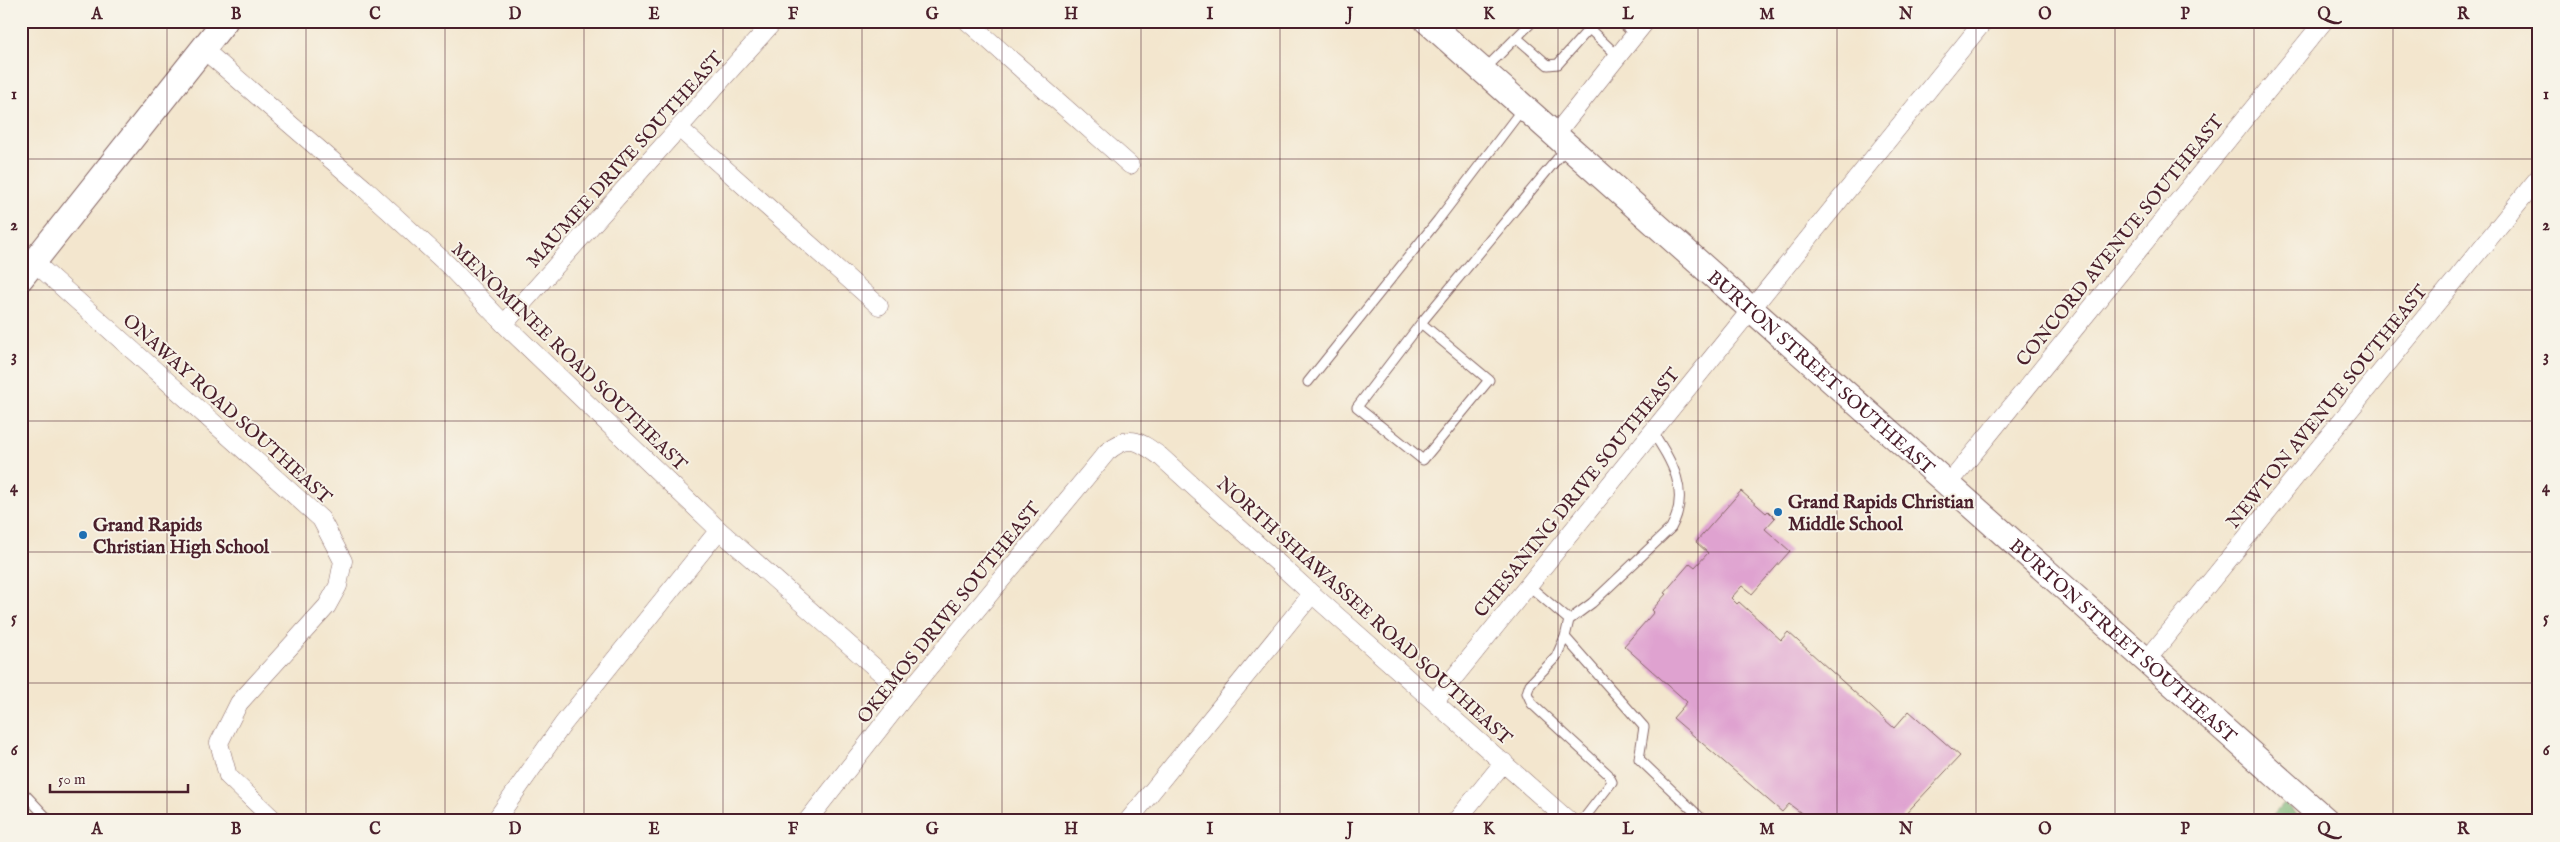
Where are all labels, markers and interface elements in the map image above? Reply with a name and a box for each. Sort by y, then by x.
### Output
text: A [91,5,104,25]
text: B [231,5,242,25]
text: C [369,5,381,25]
text: D [509,5,522,25]
text: E [648,5,660,25]
text: F [788,5,799,25]
text: G [926,5,939,25]
text: H [1064,5,1078,25]
text: I [1207,5,1214,25]
text: J [1345,5,1354,25]
text: K [1483,5,1496,25]
text: L [1622,5,1634,25]
text: M [1759,5,1775,25]
text: N [1898,5,1913,25]
text: O [2038,5,2052,25]
text: P [2180,5,2190,25]
text: Q [2317,5,2342,25]
text: R [2457,5,2470,25]
street label: MAUMEE DRIVE SOUTHEAST [522,47,729,274]
text: 1 [11,85,17,105]
text: 1 [2543,85,2549,105]
street label: CONCORD AVENUE SOUTHEAST [2012,110,2230,372]
text: 2 [10,216,18,236]
text: 2 [2542,216,2550,236]
street label: MENOMINEE ROAD SOUTHEAST [446,238,692,477]
street label: BURTON STREET SOUTHEAST [1702,266,1939,481]
street label: NEWTON AVENUE SOUTHEAST [2222,280,2433,534]
street label: ONAWAY ROAD SOUTHEAST [117,309,336,510]
text: 3 [11,347,17,367]
text: 3 [2543,347,2549,367]
street label: CHESANING DRIVE SOUTHEAST [1469,363,1686,623]
street label: NORTH SHIAWASSEE ROAD SOUTHEAST [1211,472,1516,751]
text: 4 [10,478,19,498]
text: 4 [2542,478,2551,498]
place label: Grand Rapids Christian Middle School [1788,491,1974,537]
street label: OKEMOS DRIVE SOUTHEAST [853,497,1047,729]
marker: Grand Rapids Christian Middle School [1772,506,1784,518]
place label: Grand Rapids Christian High School [93,514,270,560]
marker: Grand Rapids Christian High School [77,529,89,541]
street label: BURTON STREET SOUTHEAST [2004,534,2241,749]
text: 5 [11,609,17,629]
text: 5 [2543,609,2549,629]
text: 6 [11,741,19,761]
text: 6 [2543,741,2551,761]
scale bar [50,762,188,794]
text: 50 m [58,770,86,789]
text: A [91,820,104,840]
text: B [231,820,242,840]
text: C [369,820,381,840]
text: D [509,820,522,840]
text: E [648,820,660,840]
text: F [788,820,799,840]
text: G [926,820,939,840]
text: H [1064,820,1078,840]
text: I [1207,820,1214,840]
text: J [1345,820,1354,840]
text: K [1483,820,1496,840]
text: L [1622,820,1634,840]
text: M [1759,820,1775,840]
text: N [1898,820,1913,840]
text: O [2038,820,2052,840]
text: P [2180,820,2190,840]
text: Q [2317,820,2342,840]
text: R [2457,820,2470,840]

